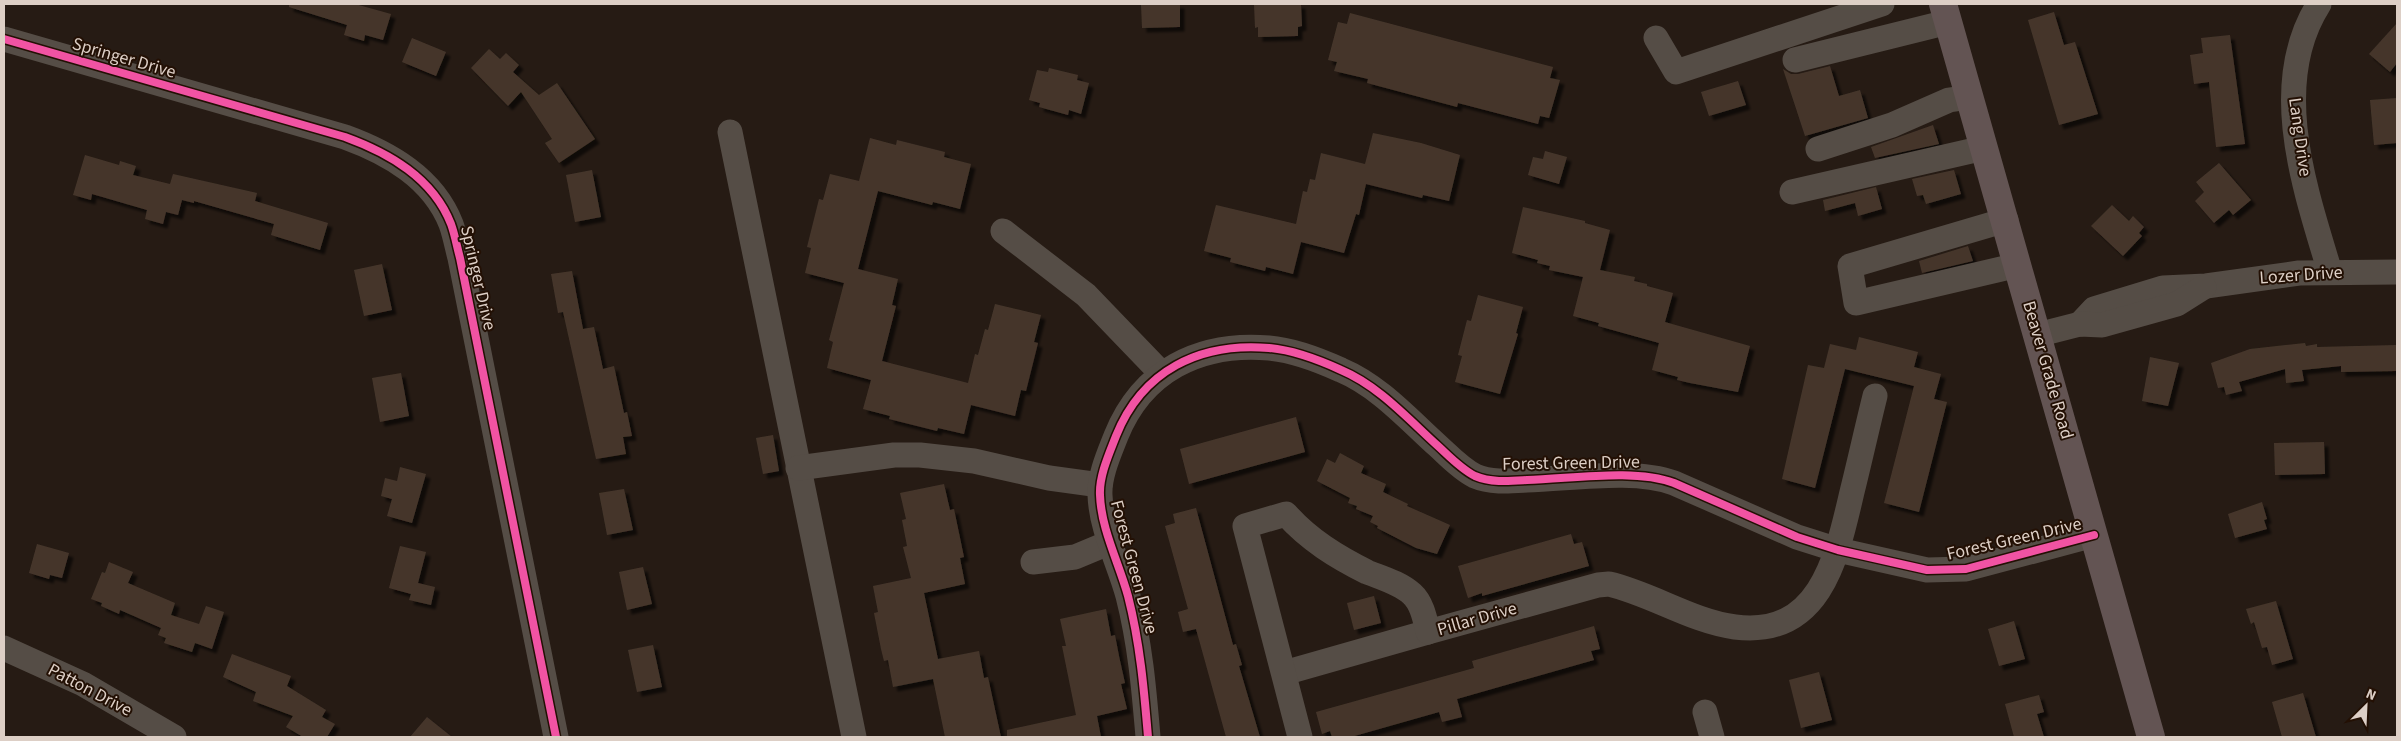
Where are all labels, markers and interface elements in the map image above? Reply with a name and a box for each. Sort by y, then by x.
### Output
street label: Springer Drive [69,31,179,85]
street label: Lang Drive [2282,96,2318,178]
street label: Springer Drive [454,223,502,333]
street label: Lozer Drive [2259,260,2344,290]
street label: Beaver Grade Road [2016,298,2080,442]
street label: Forest Green Drive [1502,449,1640,477]
street label: Forest Green Drive [1104,497,1164,637]
street label: Forest Green Drive [1944,511,2084,567]
street label: Pillar Drive [1434,596,1520,642]
street label: Patton Drive [44,657,137,723]
north arrow [2341,681,2391,731]
text: N [2363,684,2379,706]

